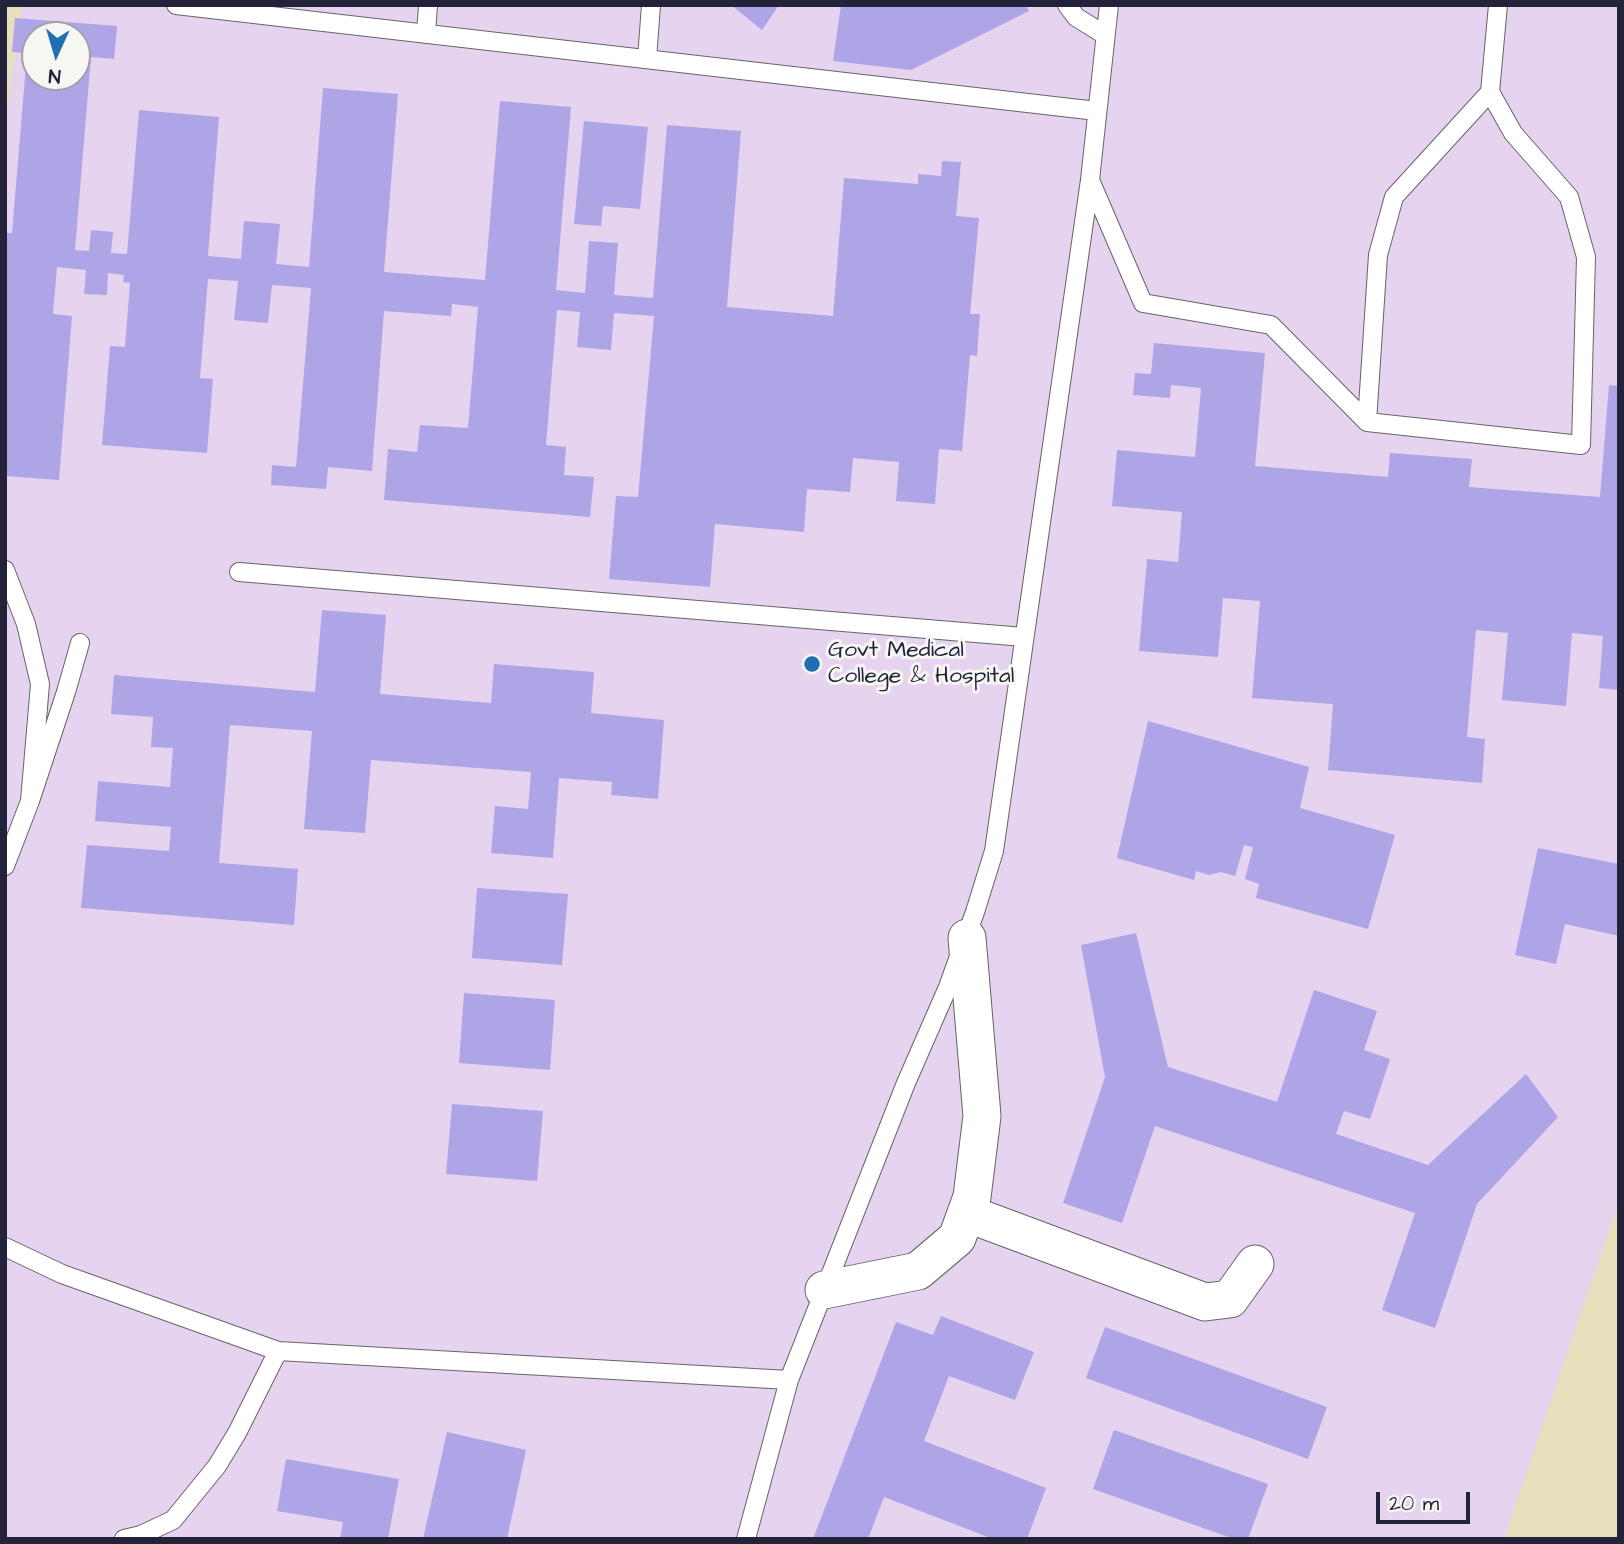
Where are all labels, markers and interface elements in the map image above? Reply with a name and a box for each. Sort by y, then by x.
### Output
north arrow [21,21,91,91]
text: N [48,62,62,89]
place label: Govt Medical College & Hospital [828,637,1014,691]
marker: Govt Medical College & Hospital [802,654,822,674]
scale bar [1379,1478,1474,1522]
text: 20 m [1389,1489,1439,1518]

